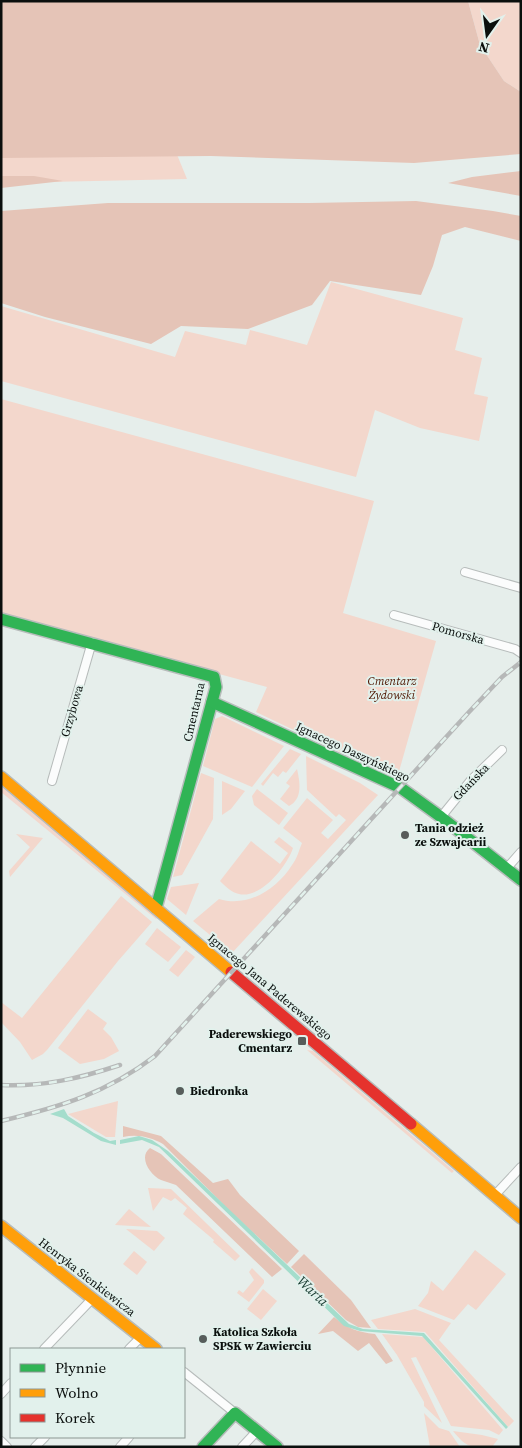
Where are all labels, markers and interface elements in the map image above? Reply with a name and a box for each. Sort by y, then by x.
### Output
north arrow [462,10,512,60]
text: N [476,37,491,59]
street label: Pomorska [430,618,487,648]
park label: Cmentarz Żydowski [368,673,417,703]
street label: Cmentarna [179,680,209,743]
street label: Grzybowa [57,682,87,739]
street label: Ignacego Daszyńskiego [293,719,413,786]
street label: Gdańska [449,759,493,804]
place label: Tania odzież ze Szwajcarii [415,820,487,850]
marker: Tania odzież ze Szwajcarii [399,829,411,841]
street label: Ignacego Jana Paderewskiego [204,930,336,1044]
place label: Paderewskiego Cmentarz [209,1026,292,1056]
marker: Paderewskiego Cmentarz [296,1035,308,1047]
place label: Biedronka [190,1083,249,1099]
marker: Biedronka [174,1085,186,1097]
street label: Henryka Sienkiewicza [35,1234,139,1320]
water label: Warta [293,1271,334,1311]
place label: Katolica Szkoła SPSK w Zawierciu [213,1324,312,1354]
marker: Katolica Szkoła SPSK w Zawierciu [197,1333,209,1345]
legend [10,1348,185,1438]
text: Płynnie [55,1357,106,1378]
text: Wolno [55,1382,98,1403]
text: Korek [55,1407,96,1428]

